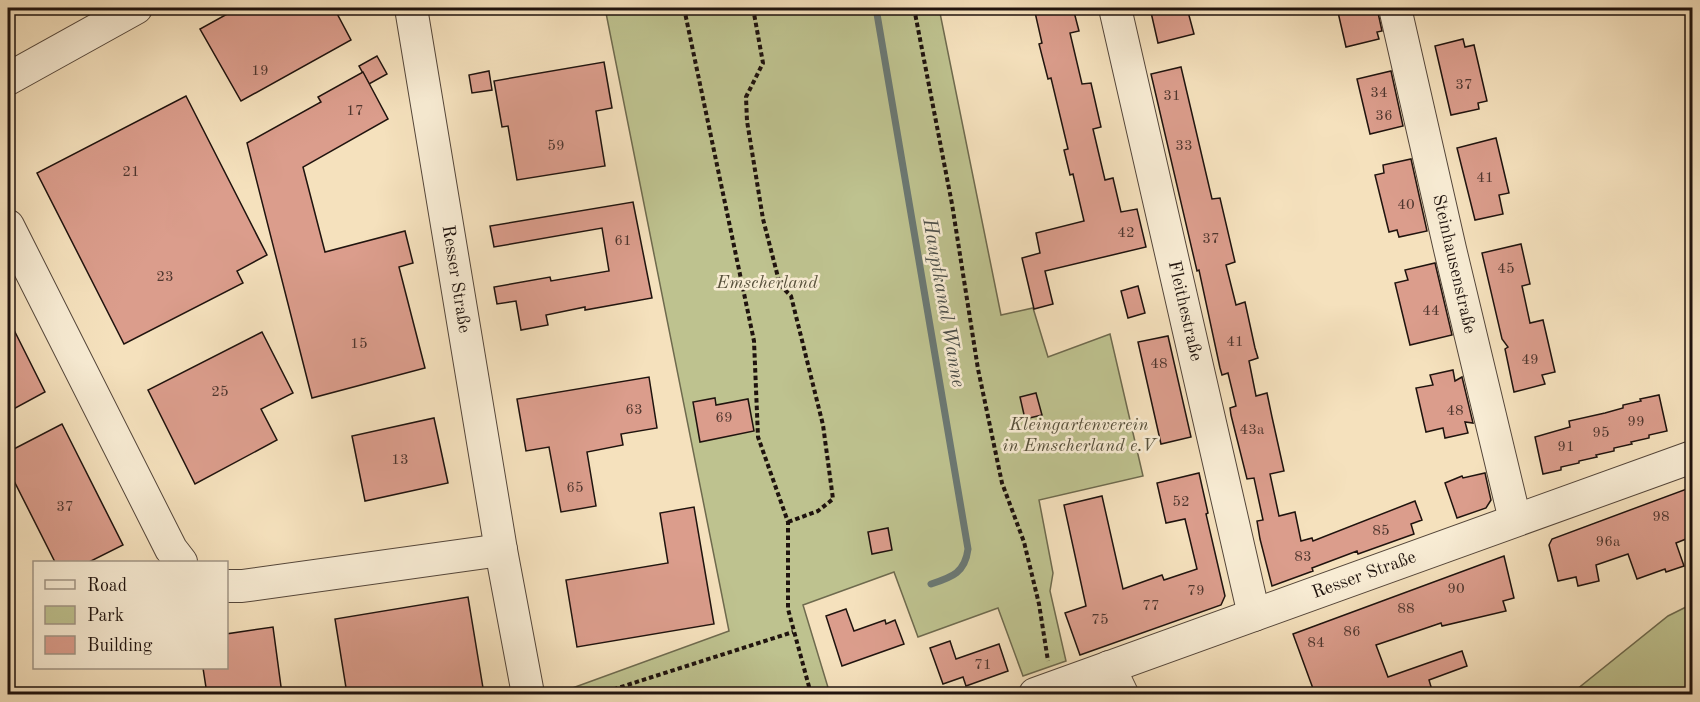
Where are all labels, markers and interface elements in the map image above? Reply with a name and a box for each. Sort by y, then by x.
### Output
house number: 19 [251,64,269,79]
house number: 37 [1455,78,1473,93]
house number: 34 [1370,86,1388,101]
house number: 31 [1163,89,1181,104]
house number: 17 [346,104,364,119]
house number: 36 [1375,109,1393,124]
house number: 59 [547,139,565,154]
house number: 33 [1175,139,1193,154]
house number: 21 [122,165,140,180]
house number: 41 [1476,171,1494,186]
street label: Steinhausenstraße [1429,193,1479,335]
house number: 40 [1397,198,1415,213]
water label: Hauptkanal Wanne [918,216,968,389]
street label: Resser Straße [439,224,473,334]
house number: 42 [1117,226,1135,241]
house number: 37 [1202,232,1220,247]
house number: 61 [614,234,632,249]
street label: Fleithestraße [1165,259,1205,363]
house number: 45 [1497,262,1515,277]
house number: 23 [156,270,174,285]
park label: Emscherland [715,274,818,292]
house number: 44 [1422,304,1440,319]
house number: 41 [1226,335,1244,350]
house number: 15 [350,337,368,352]
house number: 49 [1521,353,1539,368]
house number: 48 [1150,357,1168,372]
house number: 25 [211,385,229,400]
house number: 63 [625,403,643,418]
house number: 48 [1446,404,1464,419]
house number: 69 [715,411,733,426]
house number: 99 [1627,415,1645,430]
park label: Kleingartenverein in Emscherland e.V [1002,416,1158,455]
house number: 43a [1240,423,1265,438]
house number: 95 [1592,426,1610,441]
house number: 91 [1557,440,1575,455]
house number: 13 [391,453,409,468]
house number: 65 [566,481,584,496]
house number: 52 [1172,495,1190,510]
house number: 37 [56,500,74,515]
house number: 98 [1652,510,1670,525]
house number: 85 [1372,524,1390,539]
house number: 96a [1596,535,1621,550]
street label: Resser Straße [1310,548,1418,602]
house number: 83 [1294,550,1312,565]
legend [33,561,228,669]
text: Road [87,577,127,595]
house number: 90 [1447,582,1465,597]
house number: 79 [1187,584,1205,599]
house number: 77 [1142,599,1160,614]
house number: 88 [1397,602,1415,617]
text: Park [87,607,124,625]
house number: 75 [1091,613,1109,628]
house number: 86 [1343,625,1361,640]
house number: 84 [1307,636,1325,651]
text: Building [87,637,153,655]
house number: 71 [974,658,992,673]

